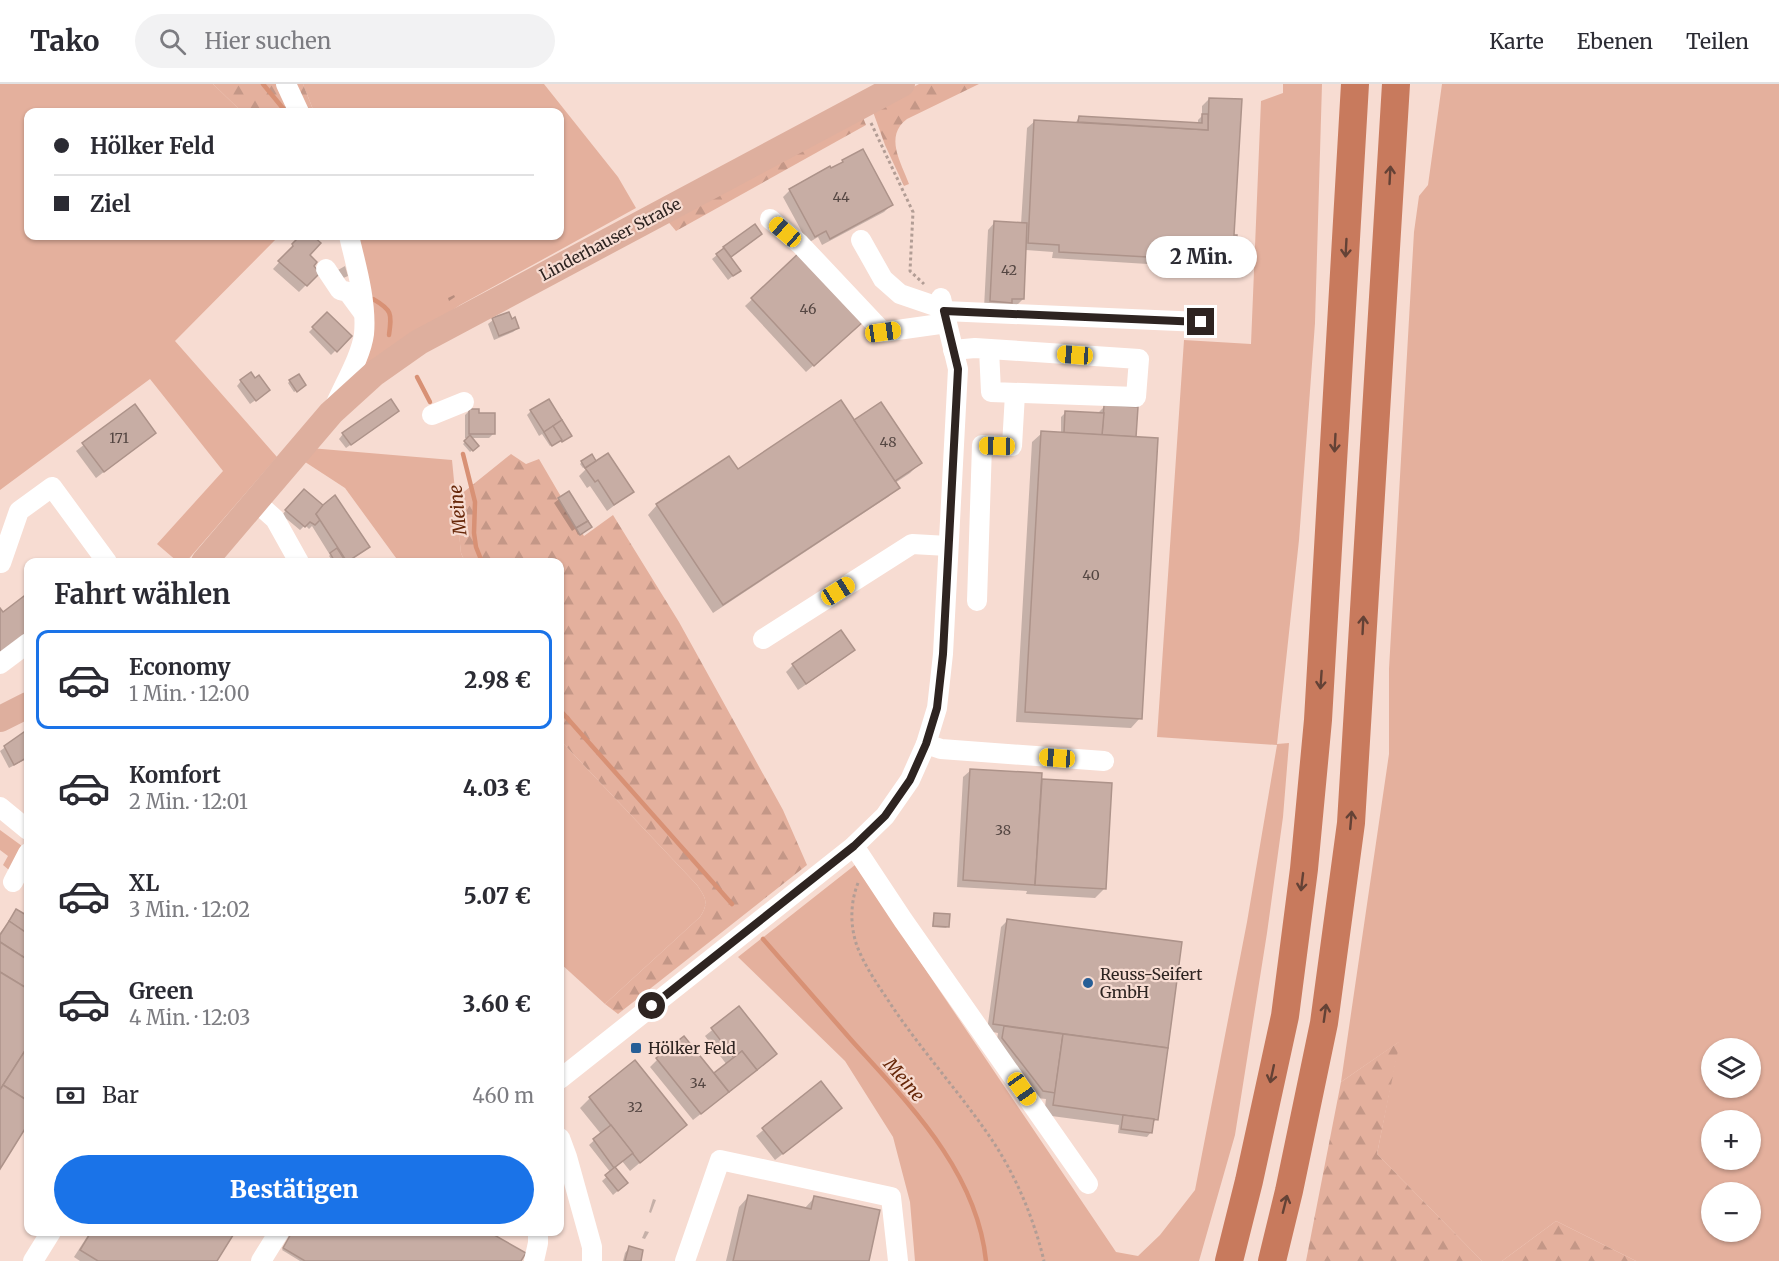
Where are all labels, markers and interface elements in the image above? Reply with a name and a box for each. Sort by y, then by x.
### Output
search box [135,14,555,68]
text: Tako [30,23,99,59]
icon: search [156,25,189,58]
text: Hier suchen [204,27,331,55]
text: Karte [1489,28,1544,55]
text: Ebenen [1577,28,1653,55]
text: Teilen [1686,28,1749,55]
text: Hölker Feld [90,132,214,160]
one-way arrow [1385,166,1396,186]
house number: 44 [832,188,850,206]
text: Ziel [90,190,131,218]
street label: Linderhauser Straße [536,193,684,285]
car [766,213,804,251]
callout: 2 Min. [1146,235,1256,277]
one-way arrow [1340,238,1351,258]
text: 2 Min. [1170,244,1233,269]
house number: 42 [1001,261,1017,279]
house number: 46 [800,300,816,318]
route end [1187,308,1214,335]
car [864,321,902,343]
car [1056,345,1094,365]
house number: 171 [109,429,129,447]
house number: 48 [880,433,896,451]
one-way arrow [1329,433,1340,453]
car [979,437,1015,455]
water label: Meine [443,484,472,537]
house number: 40 [1082,566,1100,584]
car [818,574,858,608]
text: Fahrt wählen [54,577,230,611]
one-way arrow [1358,616,1369,636]
icon: car [57,653,111,707]
text: Economy [129,653,230,681]
text: 2.98 € [464,666,531,694]
one-way arrow [1315,669,1326,689]
text: 1 Min. · 12:00 [129,681,250,706]
car [1038,748,1076,768]
icon: car [57,761,111,815]
text: Komfort [129,761,221,789]
text: 4.03 € [463,774,531,802]
text: 2 Min. · 12:01 [129,789,248,814]
one-way arrow [1346,811,1357,830]
house number: 38 [995,821,1011,839]
icon: car [57,869,111,923]
text: XL [129,869,159,897]
one-way arrow [1296,872,1307,891]
text: 5.07 € [464,882,531,910]
text: 3 Min. · 12:02 [129,897,250,922]
place label: Reuss-Seifert GmbH [1100,964,1203,1002]
marker: Reuss-Seifert GmbH [1081,976,1095,990]
icon: car [57,977,111,1031]
text: Green [129,977,193,1005]
text: 3.60 € [463,990,531,1018]
route start [638,992,665,1019]
one-way arrow [1320,1004,1331,1024]
text: 4 Min. · 12:03 [129,1005,250,1030]
place label: Hölker Feld [648,1038,736,1058]
map controls [1701,1038,1761,1242]
button: layers [1701,1038,1761,1098]
marker: Hölker Feld [629,1041,643,1055]
water label: Meine [878,1052,930,1106]
one-way arrow [1266,1064,1277,1084]
car [1004,1069,1040,1109]
house number: 34 [690,1074,707,1092]
icon: cash [54,1079,87,1112]
text: Bar [102,1081,139,1109]
text: 460 m [472,1083,534,1108]
house number: 32 [627,1098,643,1116]
button: + [1701,1110,1761,1170]
button: Bestätigen [54,1155,534,1224]
button: − [1701,1182,1761,1242]
one-way arrow [1280,1195,1292,1214]

